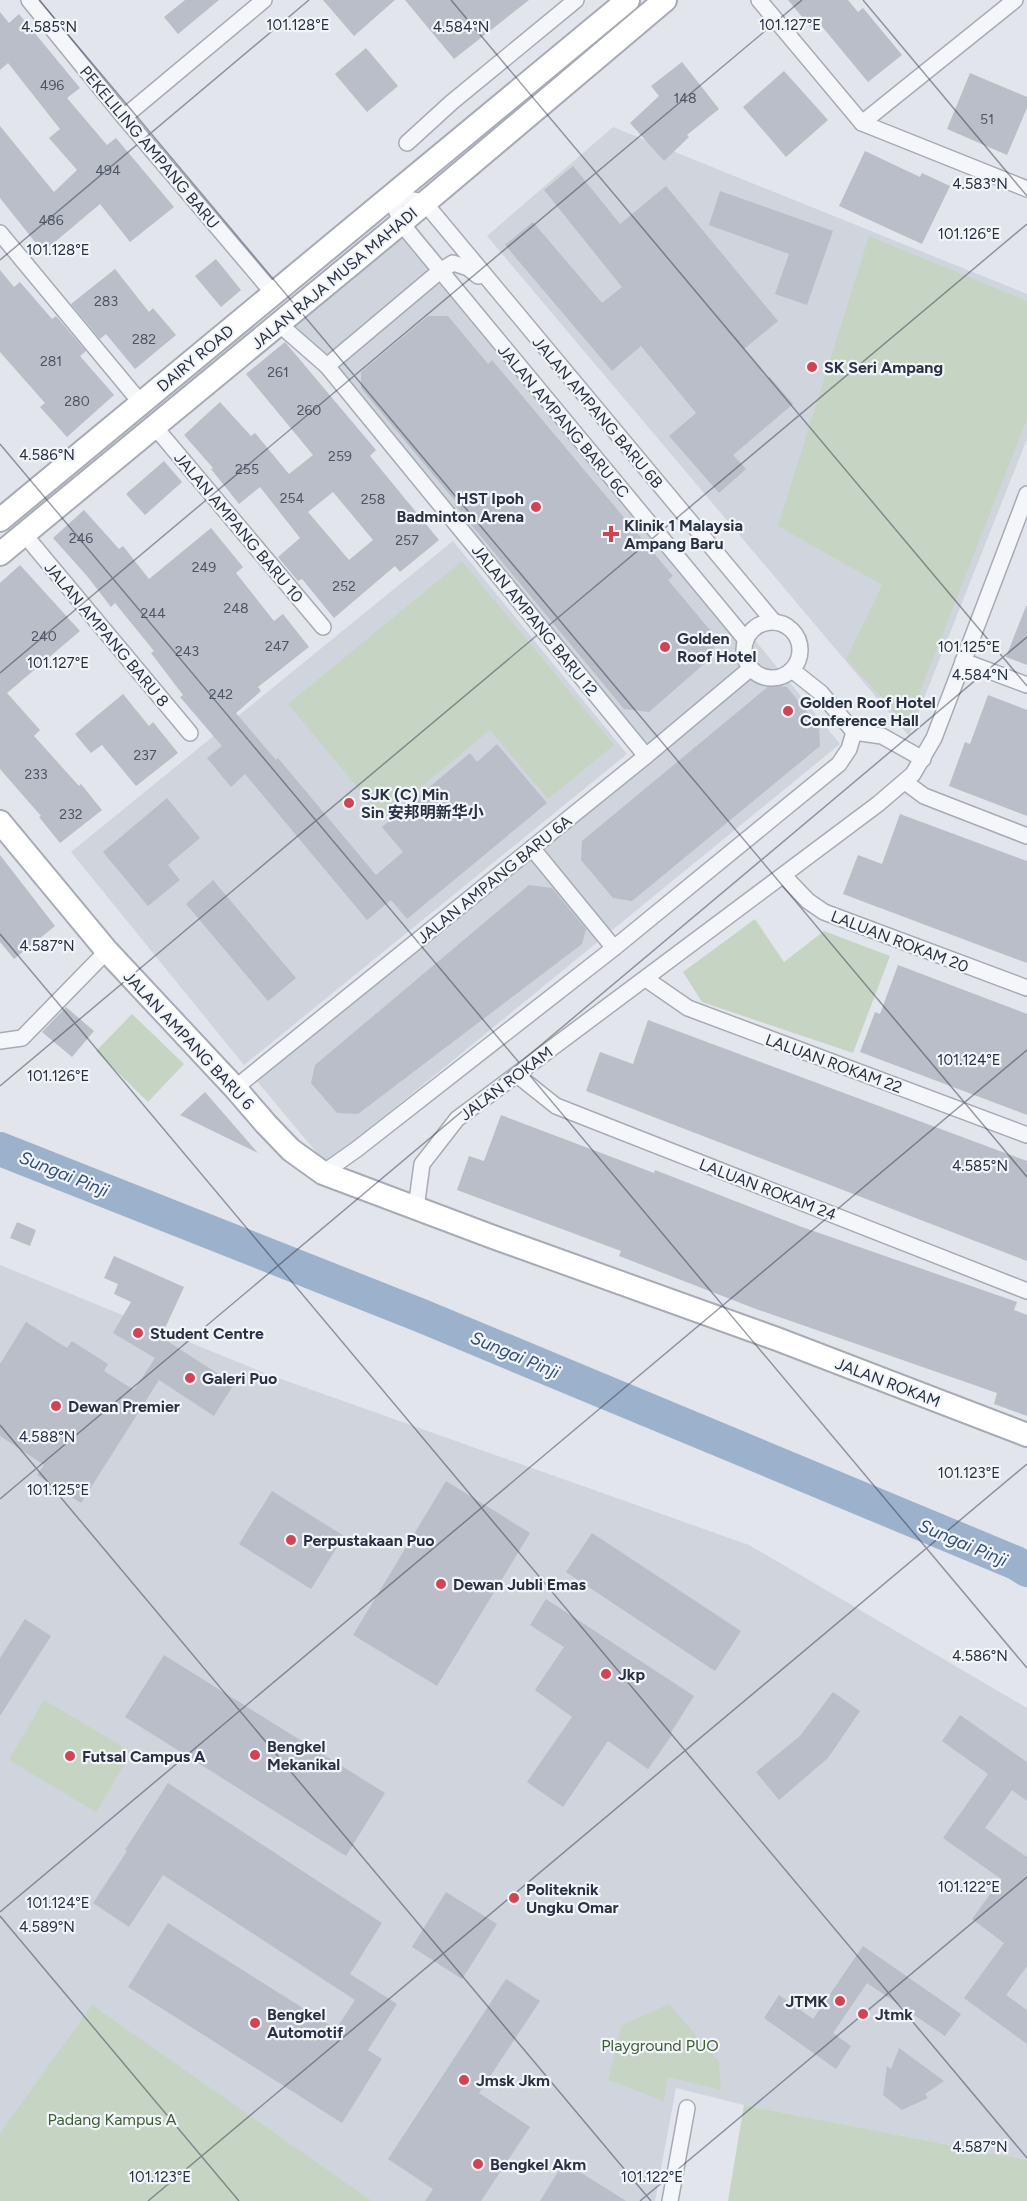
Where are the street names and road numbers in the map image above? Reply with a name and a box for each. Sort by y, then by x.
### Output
street label: PEKELILING AMPANG BARU [76,62,223,233]
street label: JALAN RAJA MUSA MAHADI [248,203,421,353]
street label: DAIRY ROAD [153,321,237,396]
street label: JALAN AMPANG BARU 6B [529,333,667,492]
street label: JALAN AMPANG BARU 6C [494,341,633,502]
street label: JALAN AMPANG BARU 10 [170,448,307,606]
street label: JALAN AMPANG BARU 12 [468,541,601,700]
street label: JALAN AMPANG BARU 8 [40,558,173,711]
street label: JALAN AMPANG BARU 6A [413,811,576,948]
street label: LALUAN ROKAM 20 [828,906,971,976]
street label: JALAN AMPANG BARU 6 [119,967,258,1114]
street label: LALUAN ROKAM 22 [763,1030,905,1097]
street label: JALAN ROKAM [456,1042,556,1124]
street label: LALUAN ROKAM 24 [697,1155,839,1224]
street label: JALAN ROKAM [833,1354,943,1411]

